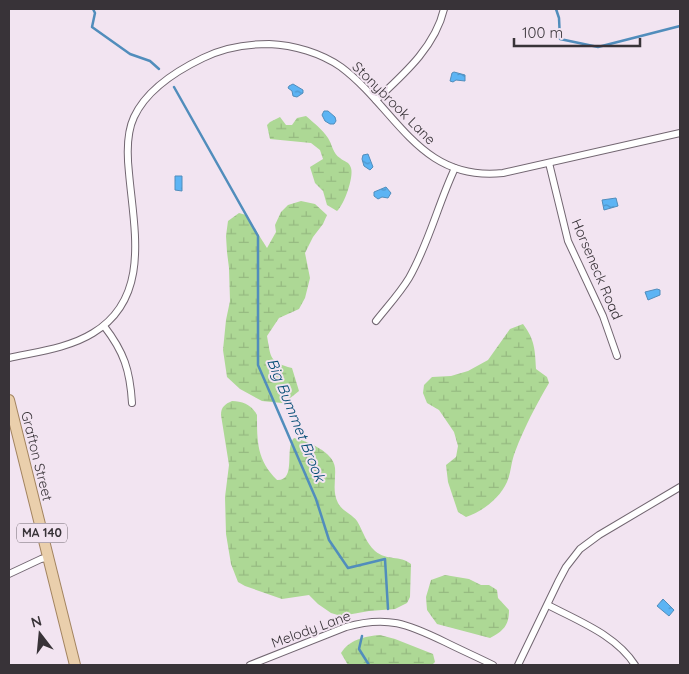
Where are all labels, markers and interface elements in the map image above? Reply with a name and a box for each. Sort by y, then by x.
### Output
scale bar [514,15,640,47]
text: 100 m [522,23,563,42]
street label: Stonybrook Lane [348,57,440,149]
street label: Horseneck Road [568,216,626,322]
water label: Big Bummet Brook [263,355,331,486]
street label: Grafton Street [17,409,57,503]
road number: MA 140 [17,524,67,542]
street label: Melody Lane [269,606,353,652]
north arrow [15,609,65,659]
text: N [29,611,44,632]

